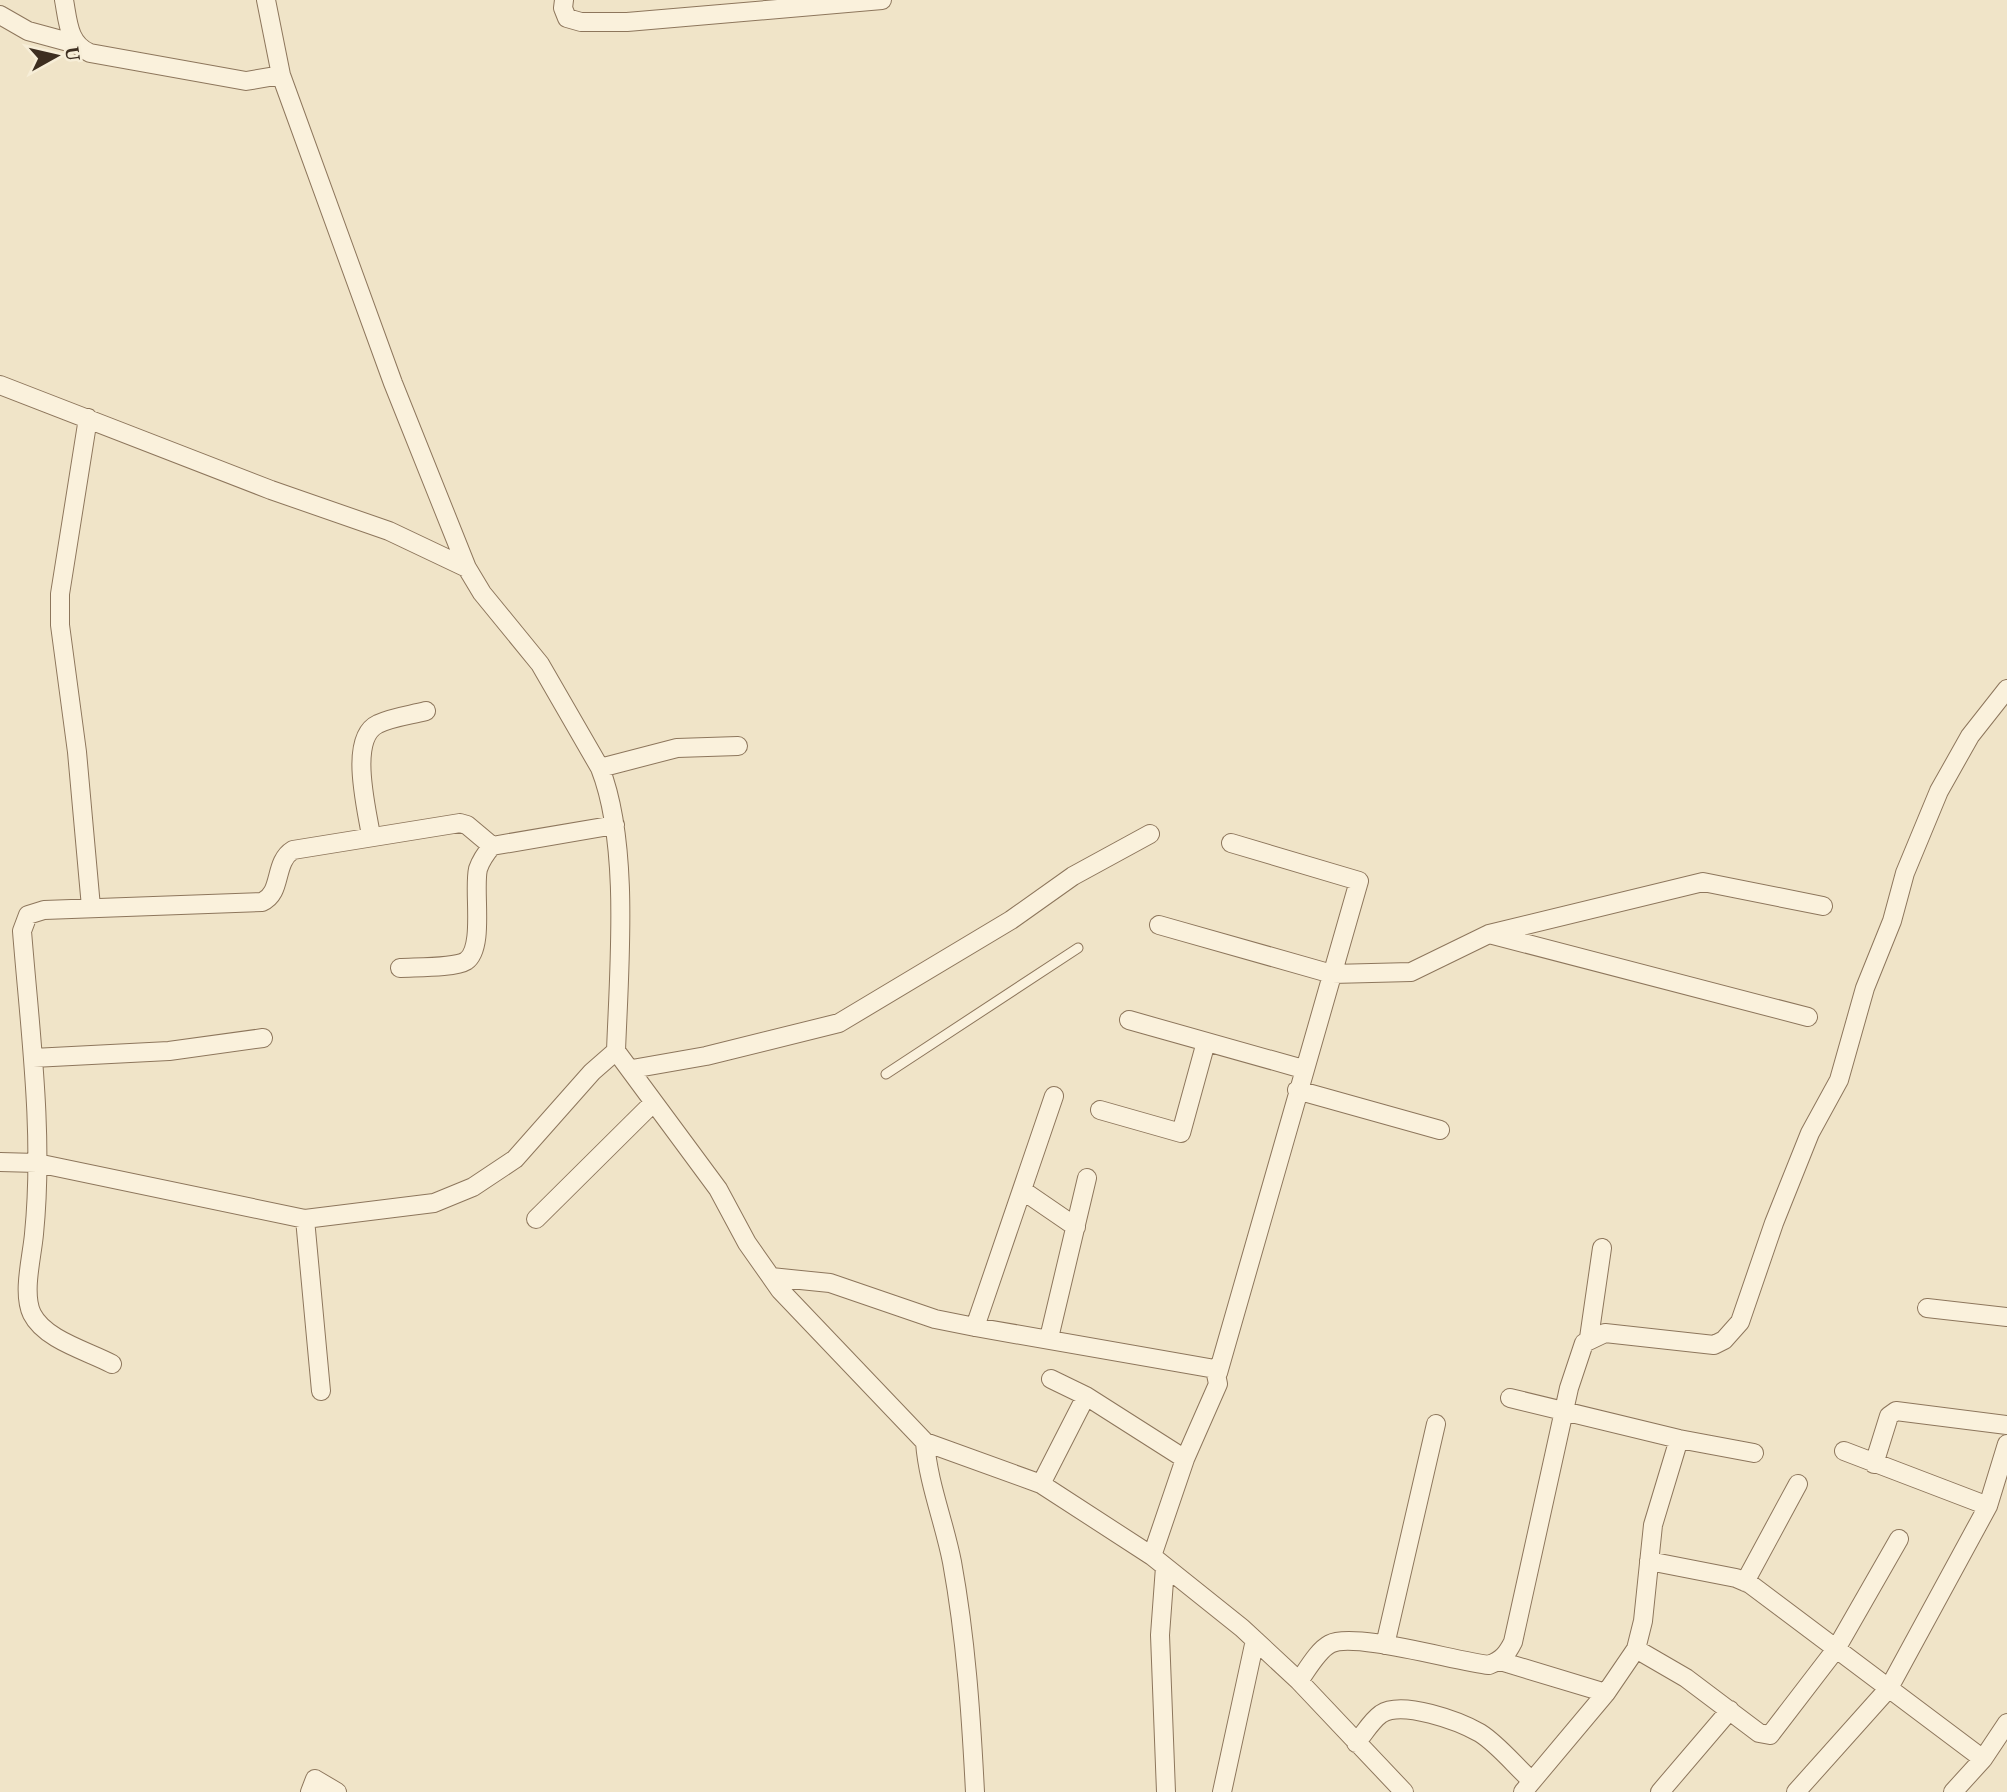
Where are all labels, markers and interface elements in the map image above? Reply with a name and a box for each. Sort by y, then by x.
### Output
north arrow [21,21,91,91]
text: U [60,45,87,62]

